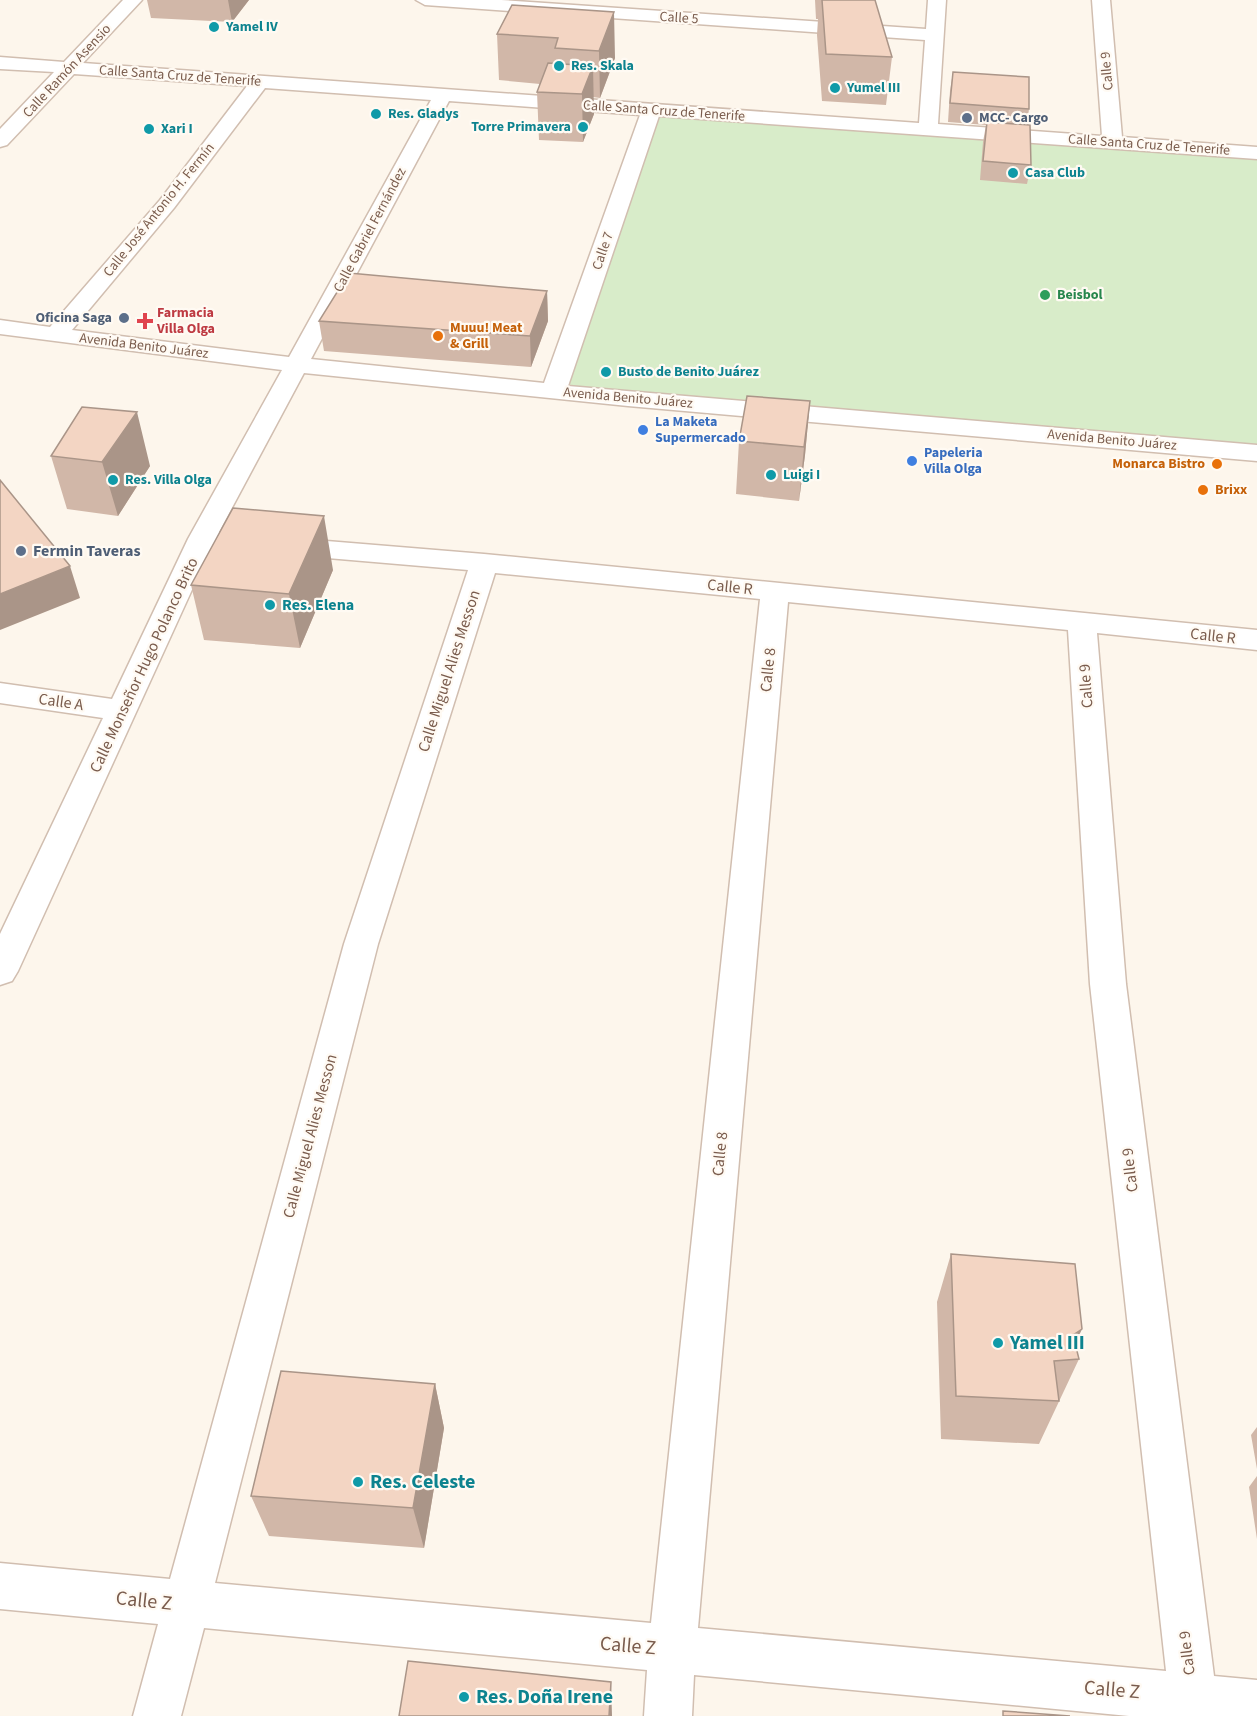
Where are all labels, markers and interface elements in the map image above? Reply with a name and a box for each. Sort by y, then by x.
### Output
street label: Calle 5 [659,7,699,29]
place label: Yamel IV [225,17,278,37]
street label: Calle Ramón Asensio [18,20,116,122]
marker: Yamel IV [207,20,221,34]
street label: Calle 9 [1095,51,1119,91]
place label: Res. Skala [571,56,634,76]
marker: Res. Skala [552,59,566,73]
street label: Calle Santa Cruz de Tenerife [98,60,262,92]
place label: Yumel III [846,78,900,98]
marker: Yumel III [828,81,842,95]
street label: Calle Santa Cruz de Tenerife [582,95,746,127]
place label: Res. Gladys [388,104,459,124]
marker: Res. Gladys [369,107,383,121]
place label: MCC- Cargo [979,108,1049,128]
marker: MCC- Cargo [960,111,974,125]
place label: Torre Primavera [471,117,571,137]
place label: Xari I [161,119,193,139]
marker: Torre Primavera [576,120,590,134]
marker: Xari I [142,122,156,136]
street label: Calle Santa Cruz de Tenerife [1067,129,1231,161]
street label: Calle José Antonio H. Fermín [99,139,219,281]
place label: Casa Club [1025,163,1085,183]
street label: Calle Gabriel Fernández [329,164,411,296]
marker: Casa Club [1006,166,1020,180]
street label: Calle 7 [587,229,619,273]
place label: Beisbol [1057,285,1103,305]
marker: Beisbol [1038,288,1052,302]
place label: Farmacia Villa Olga [156,303,215,339]
place label: Oficina Saga [35,308,112,328]
marker: Oficina Saga [117,311,131,325]
marker: Farmacia Villa Olga [138,314,152,328]
place label: Muuu! Meat & Grill [450,318,523,354]
street label: Avenida Benito Juárez [78,328,210,364]
marker: Muuu! Meat & Grill [431,329,445,343]
place label: Busto de Benito Juárez [618,362,759,382]
marker: Busto de Benito Juárez [599,365,613,379]
street label: Avenida Benito Juárez [562,382,694,414]
place label: La Maketa Supermercado [655,412,746,448]
marker: La Maketa Supermercado [636,423,650,437]
street label: Avenida Benito Juárez [1046,424,1178,456]
place label: Papeleria Villa Olga [923,443,983,479]
marker: Papeleria Villa Olga [905,454,919,468]
place label: Monarca Bistro [1112,454,1205,474]
marker: Monarca Bistro [1210,457,1224,471]
place label: Luigi I [783,465,820,485]
marker: Luigi I [764,468,778,482]
place label: Res. Villa Olga [125,470,212,490]
marker: Res. Villa Olga [106,473,120,487]
place label: Brixx [1215,480,1247,500]
marker: Brixx [1196,483,1210,497]
place label: Fermin Taveras [33,540,141,562]
marker: Fermin Taveras [14,544,28,558]
street label: Calle Monseñor Hugo Polanco Brito [84,554,204,776]
street label: Calle R [706,574,754,600]
street label: Calle Miguel Alies Messon [412,587,486,755]
place label: Res. Elena [282,594,354,616]
marker: Res. Elena [263,598,277,612]
street label: Calle R [1189,623,1237,649]
street label: Calle 8 [755,647,781,693]
street label: Calle 9 [1073,663,1099,709]
street label: Calle A [37,688,85,716]
street label: Calle Miguel Alies Messon [278,1052,342,1220]
street label: Calle 8 [707,1131,733,1177]
street label: Calle 9 [1116,1147,1144,1193]
place label: Yamel III [1009,1329,1085,1357]
marker: Yamel III [991,1336,1005,1350]
place label: Res. Celeste [370,1468,475,1496]
marker: Res. Celeste [351,1475,365,1489]
street label: Calle Z [114,1584,174,1618]
street label: Calle Z [599,1630,657,1662]
street label: Calle 9 [1173,1630,1201,1676]
street label: Calle Z [1083,1674,1141,1706]
place label: Res. Doña Irene [476,1683,613,1711]
marker: Res. Doña Irene [457,1690,471,1704]

